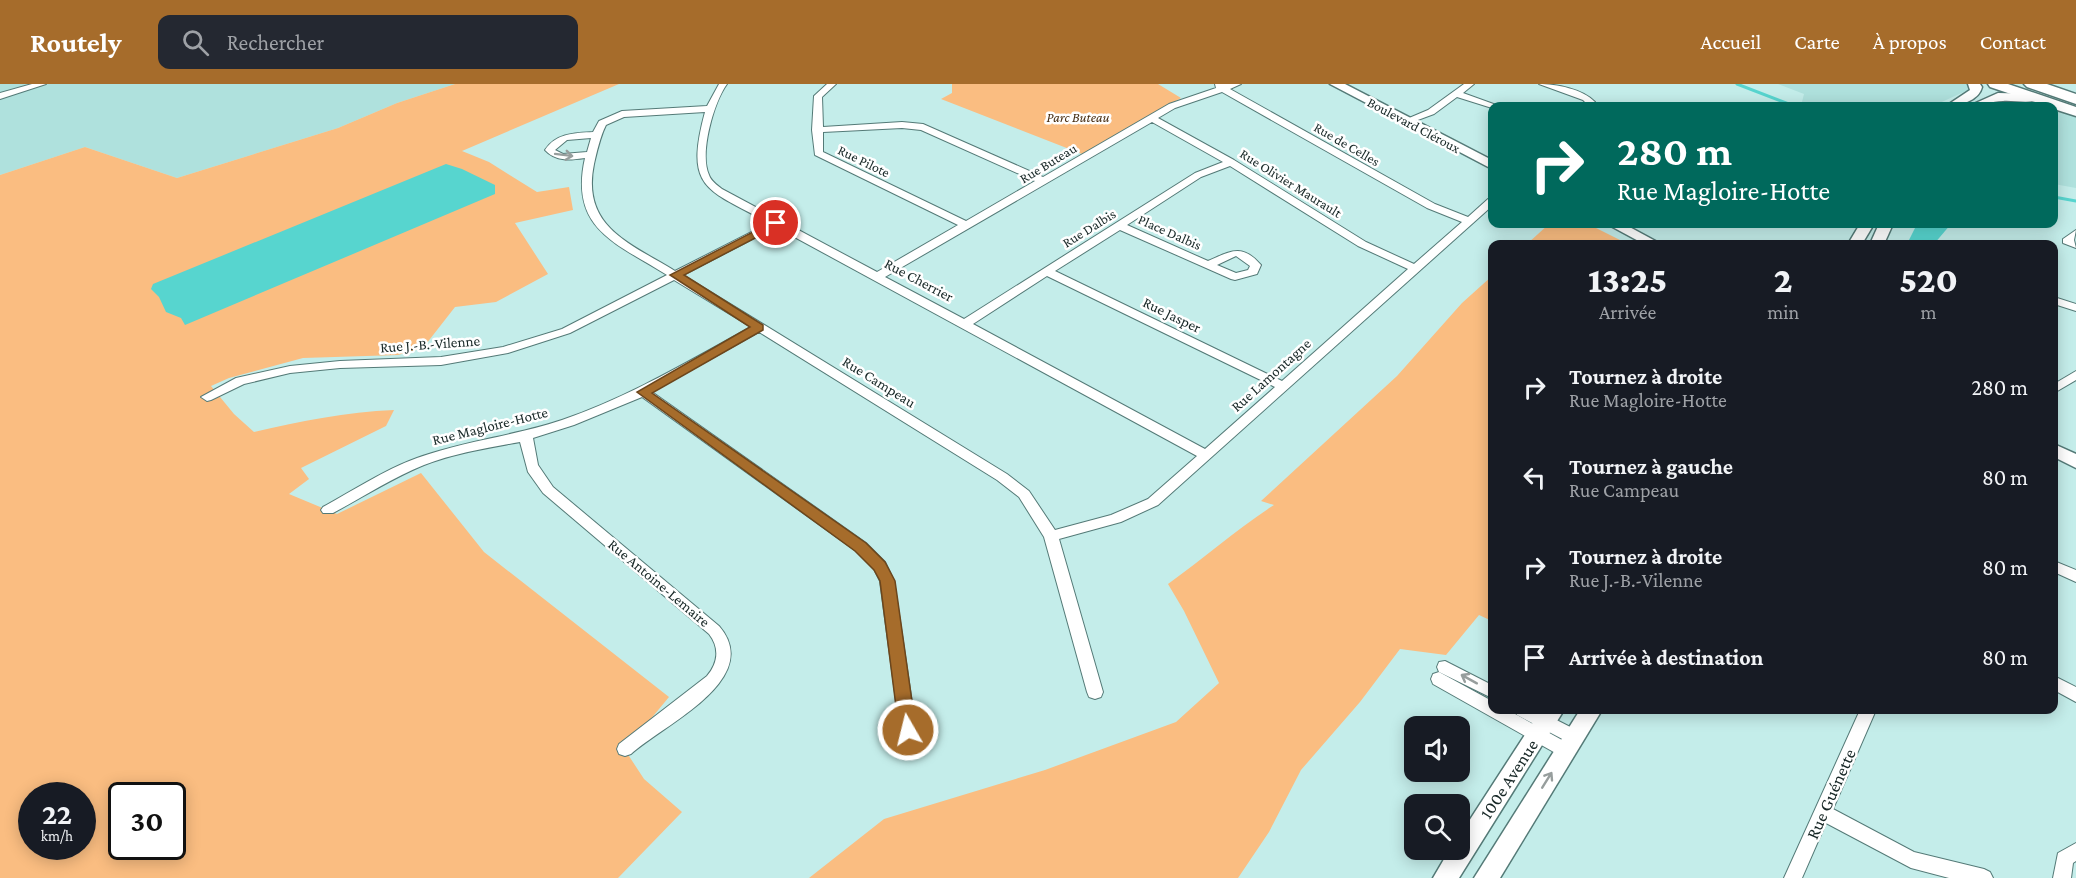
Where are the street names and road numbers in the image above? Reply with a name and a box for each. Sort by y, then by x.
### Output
street label: Boulevard Cléroux [1365,94,1464,156]
street label: Rue de Celles [1311,119,1383,169]
street label: Rue Buteau [1017,140,1080,186]
street label: Rue Pilote [835,142,893,180]
street label: Rue Olivier Maurault [1237,145,1345,221]
street label: Rue Dalbis [1059,205,1119,251]
street label: Place Dalbis [1136,211,1204,253]
street label: Rue Cherrier [882,255,957,305]
street label: Rue Jasper [1140,294,1204,337]
street label: Rue J.-B.-Vilenne [380,332,481,356]
street label: Rue Lamontagne [1228,335,1315,416]
street label: Rue Campeau [839,353,918,412]
street label: Rue Magloire-Hotte [431,404,550,449]
street label: Rue Antoine-Lemaire [605,536,713,630]
street label: 100e Avenue [1476,735,1542,822]
street label: Rue Guénette [1802,746,1860,842]

